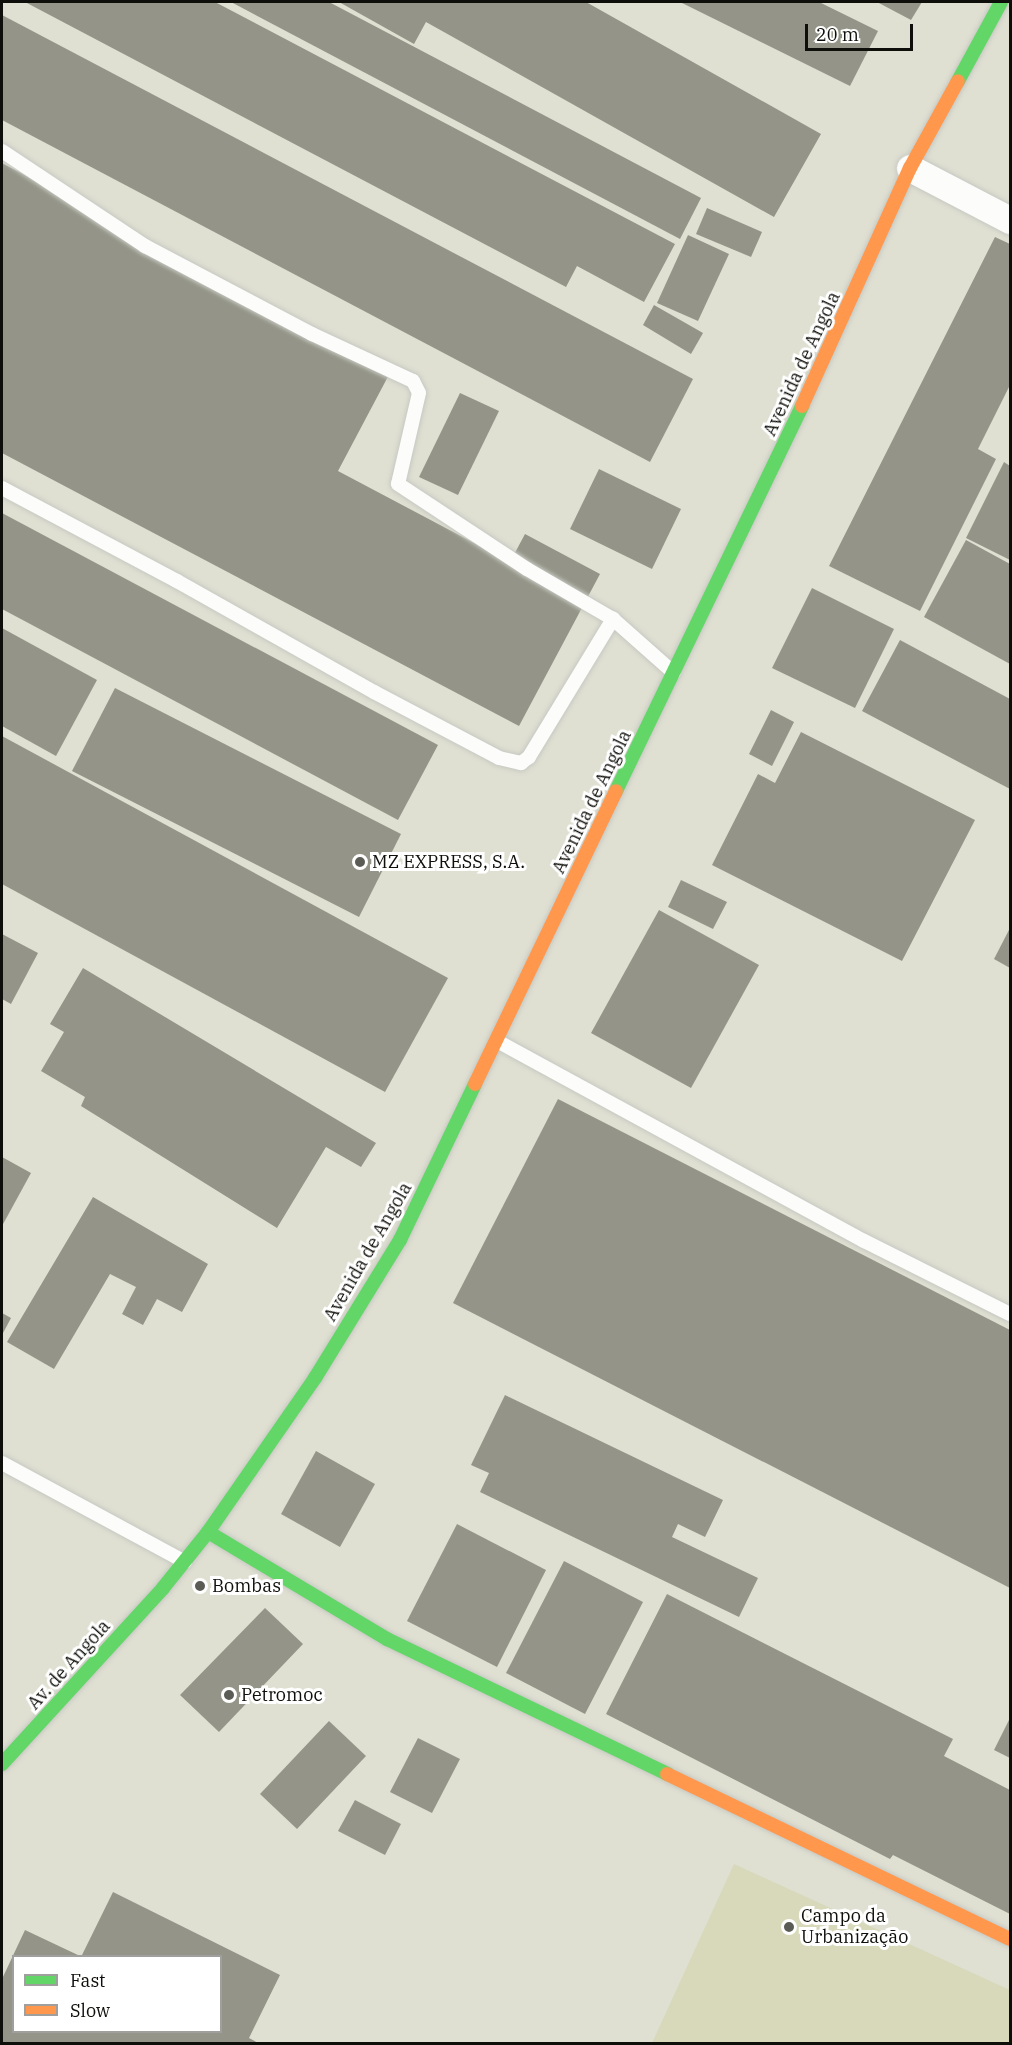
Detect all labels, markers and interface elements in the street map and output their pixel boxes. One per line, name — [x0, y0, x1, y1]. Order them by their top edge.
scale bar — [808, 12, 916, 50]
text: 20 m — [816, 23, 859, 46]
street label: Avenida de Angola — [759, 288, 845, 440]
street label: Avenida de Angola — [548, 727, 636, 877]
place label: MZ EXPRESS, S.A. — [372, 851, 525, 873]
marker: MZ EXPRESS, S.A. — [353, 855, 367, 869]
street label: Avenida de Angola — [319, 1179, 417, 1325]
place label: Bombas — [212, 1575, 281, 1597]
marker: Bombas — [193, 1579, 207, 1593]
street label: Av. de Angola — [23, 1616, 115, 1714]
place label: Petromoc — [241, 1684, 323, 1706]
marker: Petromoc — [222, 1688, 236, 1702]
place label: Campo da Urbanização — [801, 1906, 908, 1948]
marker: Campo da Urbanização — [782, 1920, 796, 1934]
legend — [12, 1955, 222, 2033]
text: Fast — [70, 1969, 105, 1992]
text: Slow — [70, 1999, 110, 2022]

